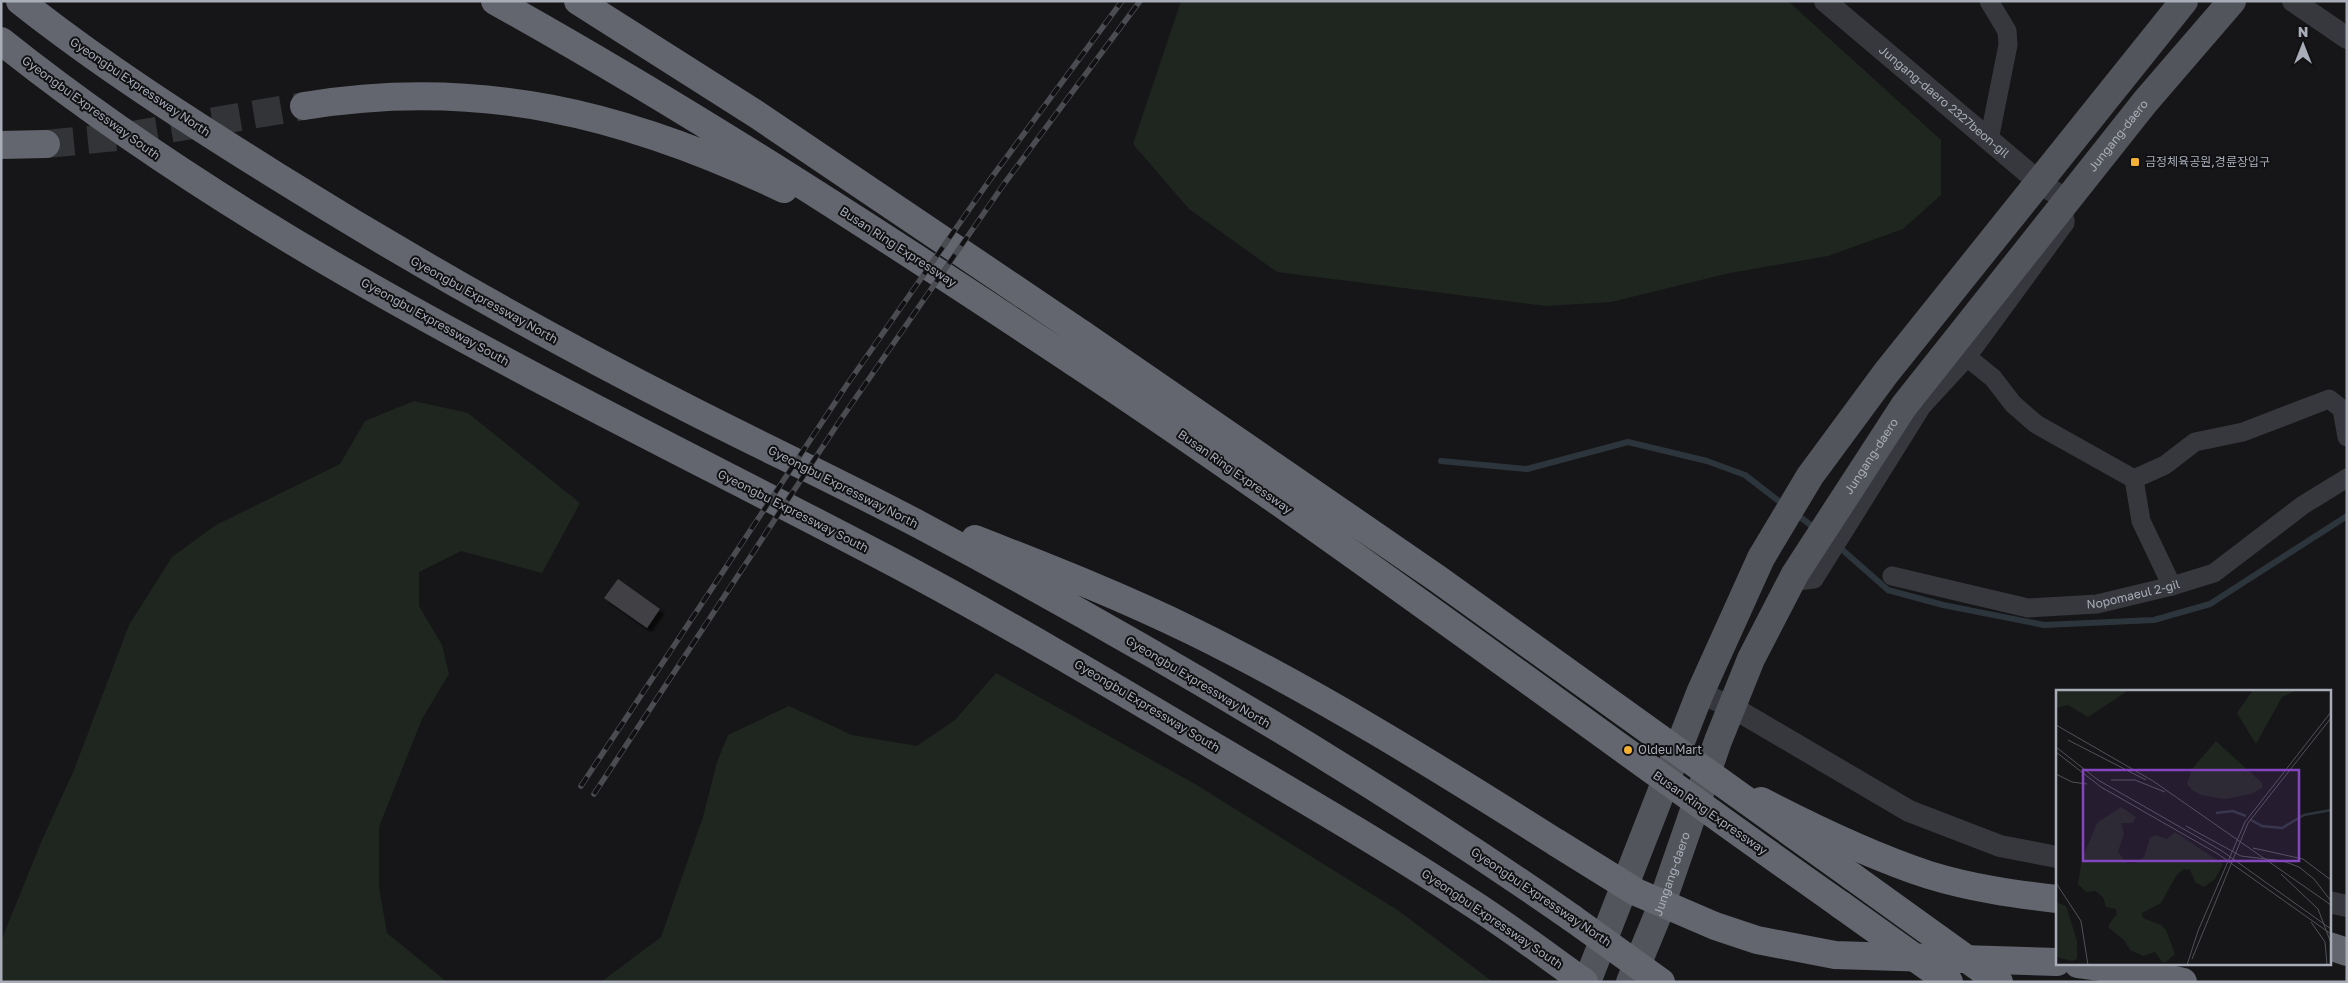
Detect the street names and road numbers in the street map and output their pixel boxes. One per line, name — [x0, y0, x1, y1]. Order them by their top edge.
street label: Gyeongbu Expressway North — [67, 34, 213, 139]
street label: Jungang-daero 2327beon-gil — [1876, 42, 2013, 161]
street label: Gyeongbu Expressway South — [19, 52, 163, 163]
street label: Jungang-daero — [2085, 96, 2151, 174]
street label: Busan Ring Expressway — [837, 203, 960, 290]
street label: Gyeongbu Expressway North — [408, 253, 561, 346]
street label: Gyeongbu Expressway South — [359, 274, 512, 369]
street label: Jungang-daero — [1841, 415, 1901, 497]
street label: Busan Ring Expressway — [1175, 426, 1296, 517]
street label: Gyeongbu Expressway North — [766, 442, 921, 531]
street label: Gyeongbu Expressway South — [715, 466, 871, 555]
street label: Nopomaeul 2-gil — [2086, 576, 2182, 612]
street label: Gyeongbu Expressway North — [1123, 632, 1273, 731]
street label: Gyeongbu Expressway South — [1072, 656, 1223, 755]
street label: Busan Ring Expressway — [1650, 767, 1771, 858]
street label: Jungang-daero — [1650, 830, 1693, 918]
street label: Gyeongbu Expressway North — [1468, 844, 1614, 949]
street label: Gyeongbu Expressway South — [1419, 866, 1566, 972]

